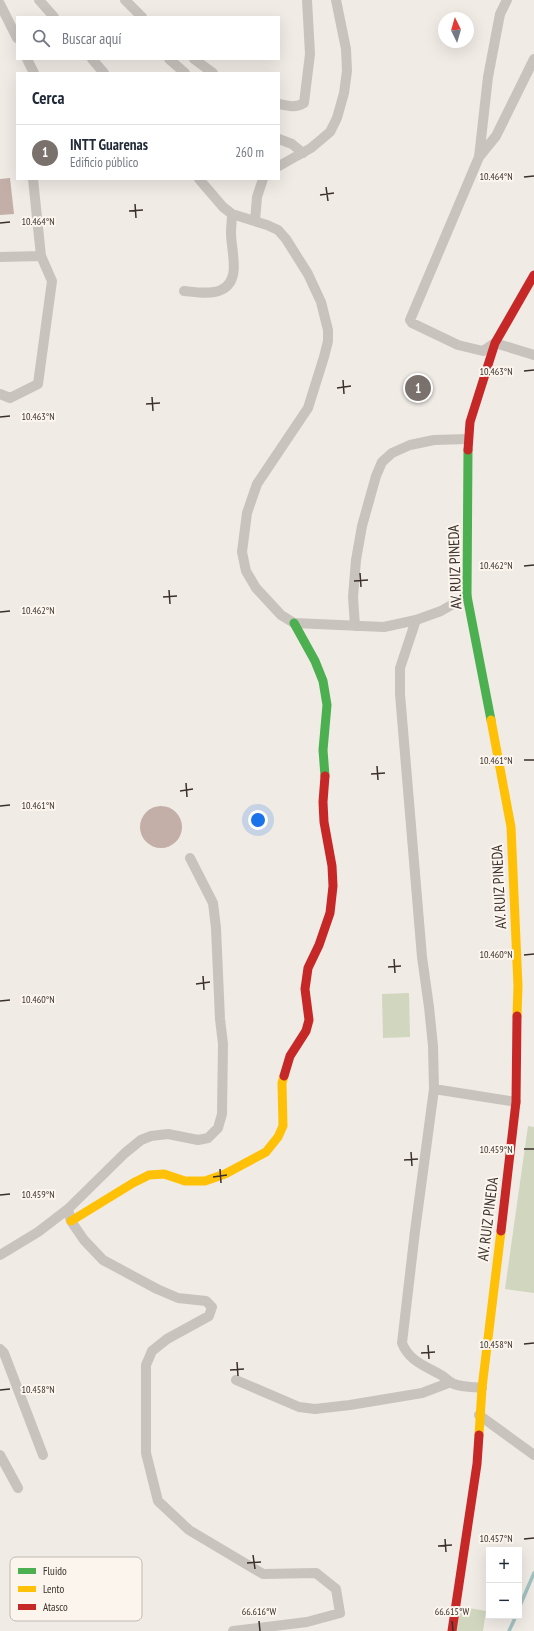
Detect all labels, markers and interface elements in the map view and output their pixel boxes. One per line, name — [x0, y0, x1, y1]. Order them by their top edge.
north arrow — [438, 12, 474, 48]
search box — [16, 16, 280, 60]
icon: search — [30, 27, 52, 49]
text: Buscar aquí — [62, 29, 122, 48]
text: Cerca — [32, 87, 65, 109]
text: INTT Guarenas — [70, 135, 148, 154]
text: 1 — [42, 144, 48, 161]
text: 260 m — [235, 144, 264, 161]
text: Edificio público — [70, 154, 138, 171]
text: 10.464°N — [479, 170, 513, 183]
text: 10.464°N — [21, 215, 55, 228]
text: 10.463°N — [479, 365, 513, 378]
pin: 1 — [405, 373, 431, 403]
text: 10.463°N — [21, 410, 55, 423]
street label: AV. RUIZ PINEDA — [444, 524, 465, 610]
text: 10.462°N — [479, 559, 513, 572]
text: 10.462°N — [21, 604, 55, 617]
text: 10.461°N — [479, 754, 513, 767]
text: 10.461°N — [21, 799, 55, 812]
your location — [248, 810, 268, 830]
street label: AV. RUIZ PINEDA — [487, 844, 510, 930]
text: 10.460°N — [479, 948, 513, 961]
text: 10.460°N — [21, 993, 55, 1006]
text: 10.459°N — [479, 1143, 513, 1156]
street label: AV. RUIZ PINEDA — [473, 1175, 502, 1262]
text: 10.459°N — [21, 1188, 55, 1201]
text: 10.458°N — [479, 1338, 513, 1351]
text: 10.458°N — [21, 1383, 55, 1396]
text: 10.457°N — [479, 1532, 513, 1545]
map controls — [486, 1547, 522, 1619]
button: + — [486, 1547, 522, 1583]
legend — [10, 1557, 142, 1621]
text: Fluido — [43, 1564, 67, 1578]
text: Lento — [43, 1582, 64, 1596]
button: − — [486, 1583, 522, 1619]
text: Atasco — [43, 1600, 68, 1614]
text: 66.616°W — [242, 1605, 276, 1618]
text: 66.615°W — [435, 1605, 469, 1618]

